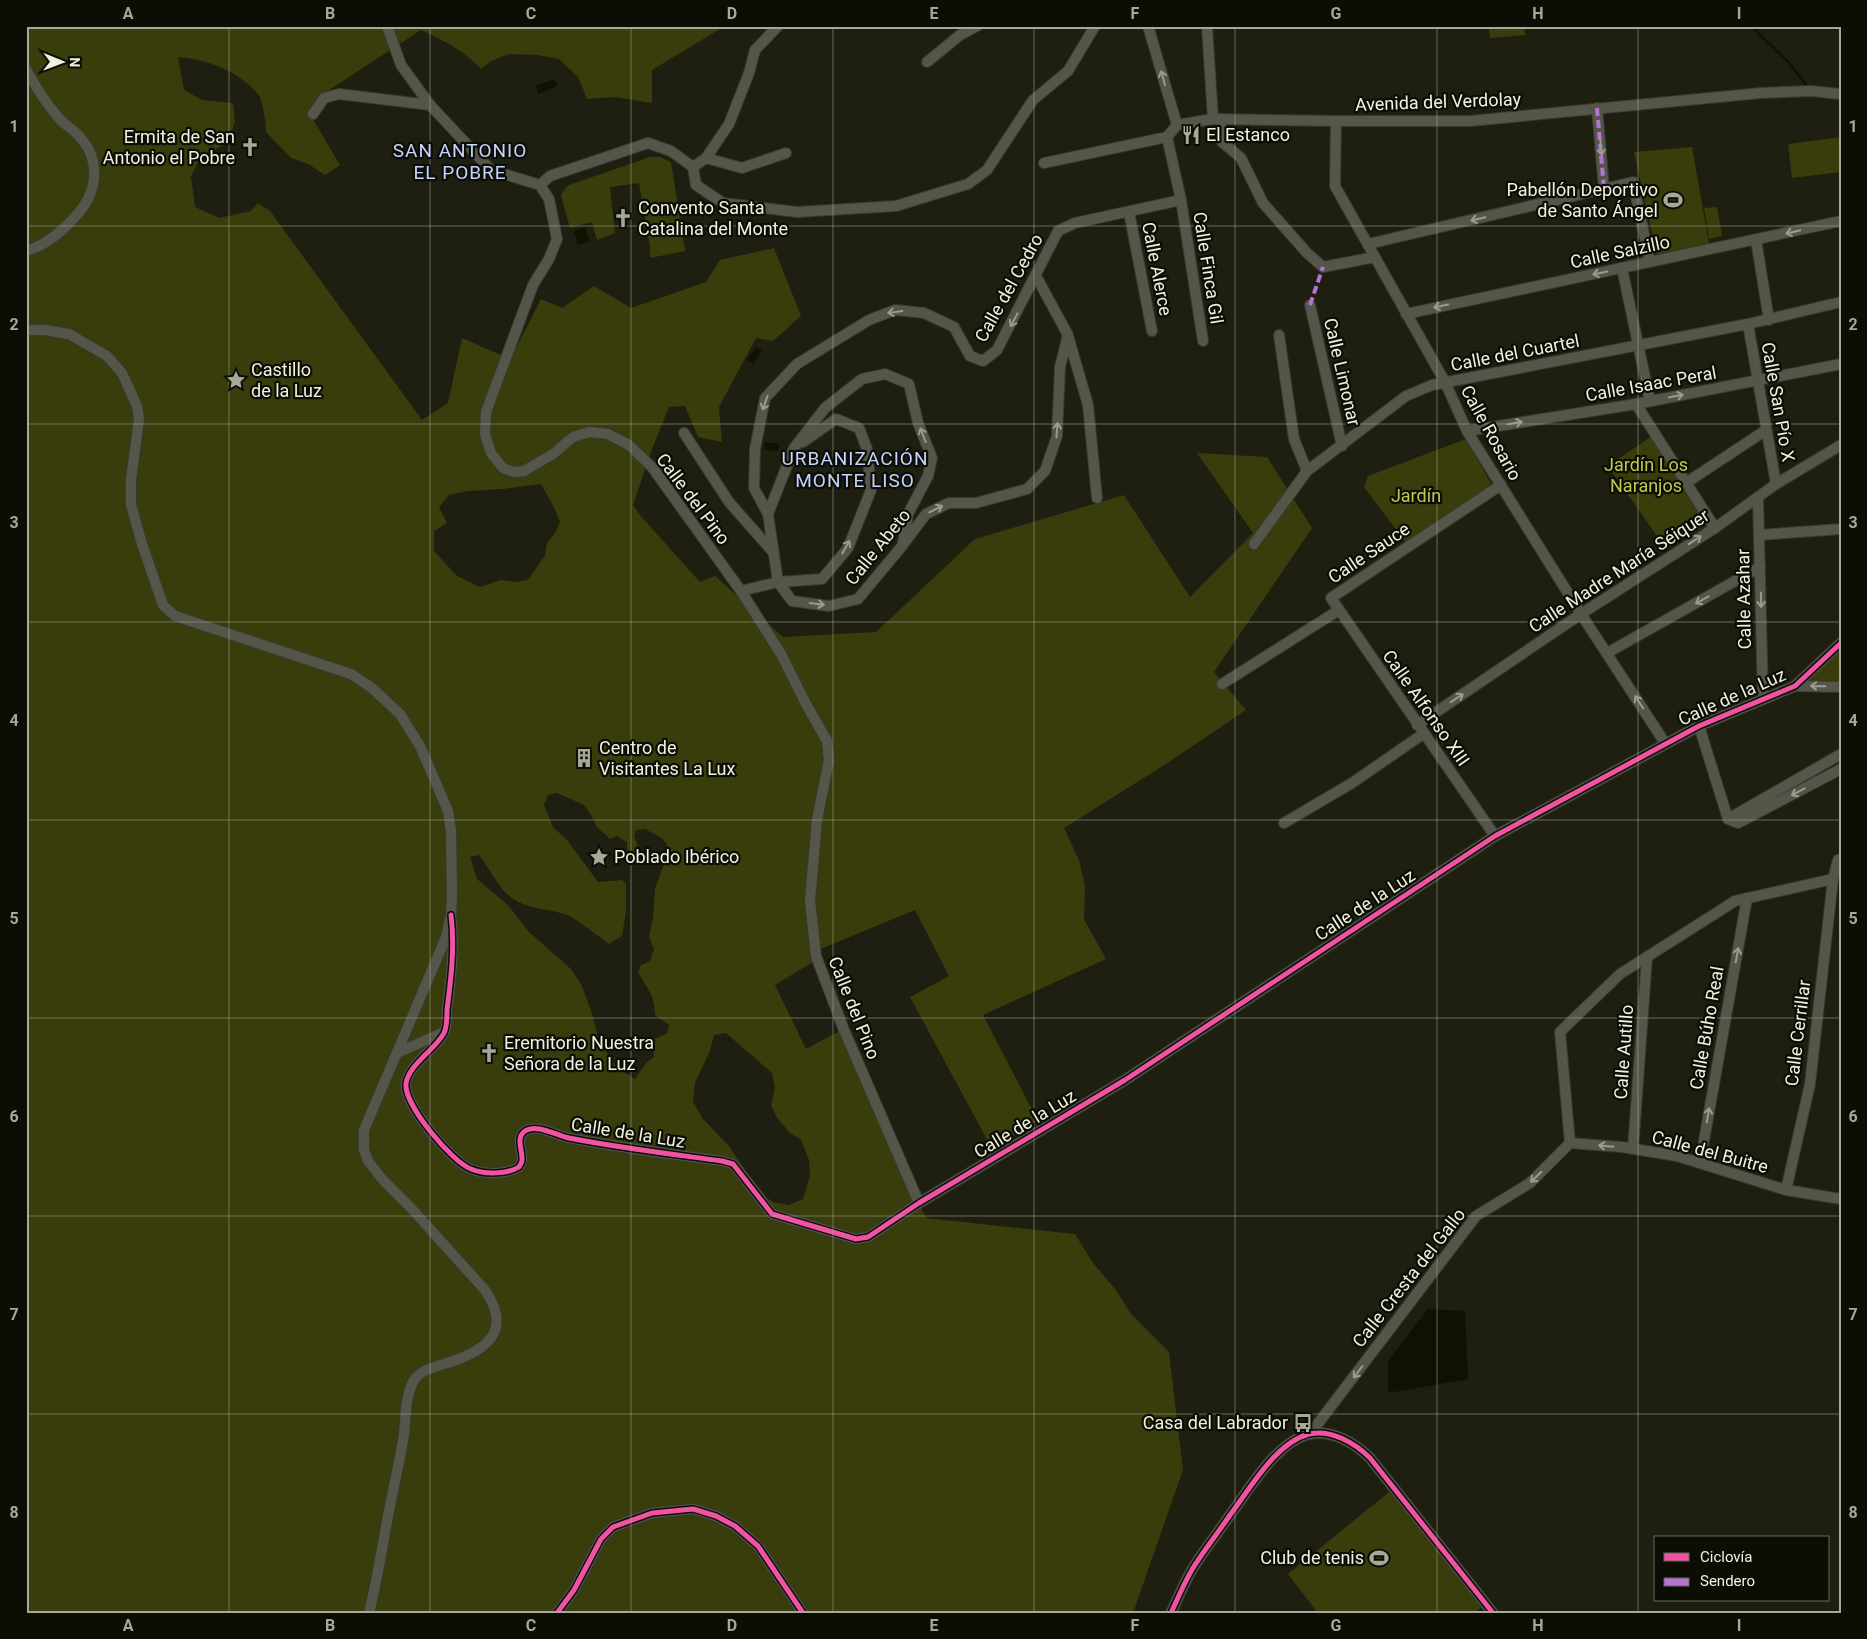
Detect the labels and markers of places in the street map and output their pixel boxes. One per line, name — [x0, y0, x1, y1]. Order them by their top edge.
restaurant icon: El Estanco — [1180, 124, 1202, 146]
place label: El Estanco — [1206, 124, 1290, 145]
place label: Ermita de San Antonio el Pobre — [103, 126, 235, 168]
church icon: Ermita de San Antonio el Pobre — [239, 136, 261, 158]
place label: Pabellón Deportivo de Santo Ángel — [1506, 179, 1658, 221]
sports icon: Pabellón Deportivo de Santo Ángel — [1662, 189, 1684, 211]
place label: Convento Santa Catalina del Monte — [638, 197, 788, 239]
church icon: Convento Santa Catalina del Monte — [612, 207, 634, 229]
place label: Castillo de la Luz — [251, 359, 322, 401]
place icon: Castillo de la Luz — [225, 369, 247, 391]
place label: Centro de Visitantes La Lux — [599, 737, 735, 779]
building icon: Centro de Visitantes La Lux — [573, 747, 595, 769]
place icon: Poblado Ibérico — [588, 846, 610, 868]
place label: Poblado Ibérico — [614, 846, 739, 867]
place label: Eremitorio Nuestra Señora de la Luz — [504, 1032, 654, 1074]
church icon: Eremitorio Nuestra Señora de la Luz — [478, 1042, 500, 1064]
place label: Casa del Labrador — [1143, 1412, 1288, 1433]
bus stop icon: Casa del Labrador — [1292, 1412, 1314, 1434]
place label: Club de tenis — [1260, 1547, 1364, 1568]
sports icon: Club de tenis — [1368, 1547, 1390, 1569]

